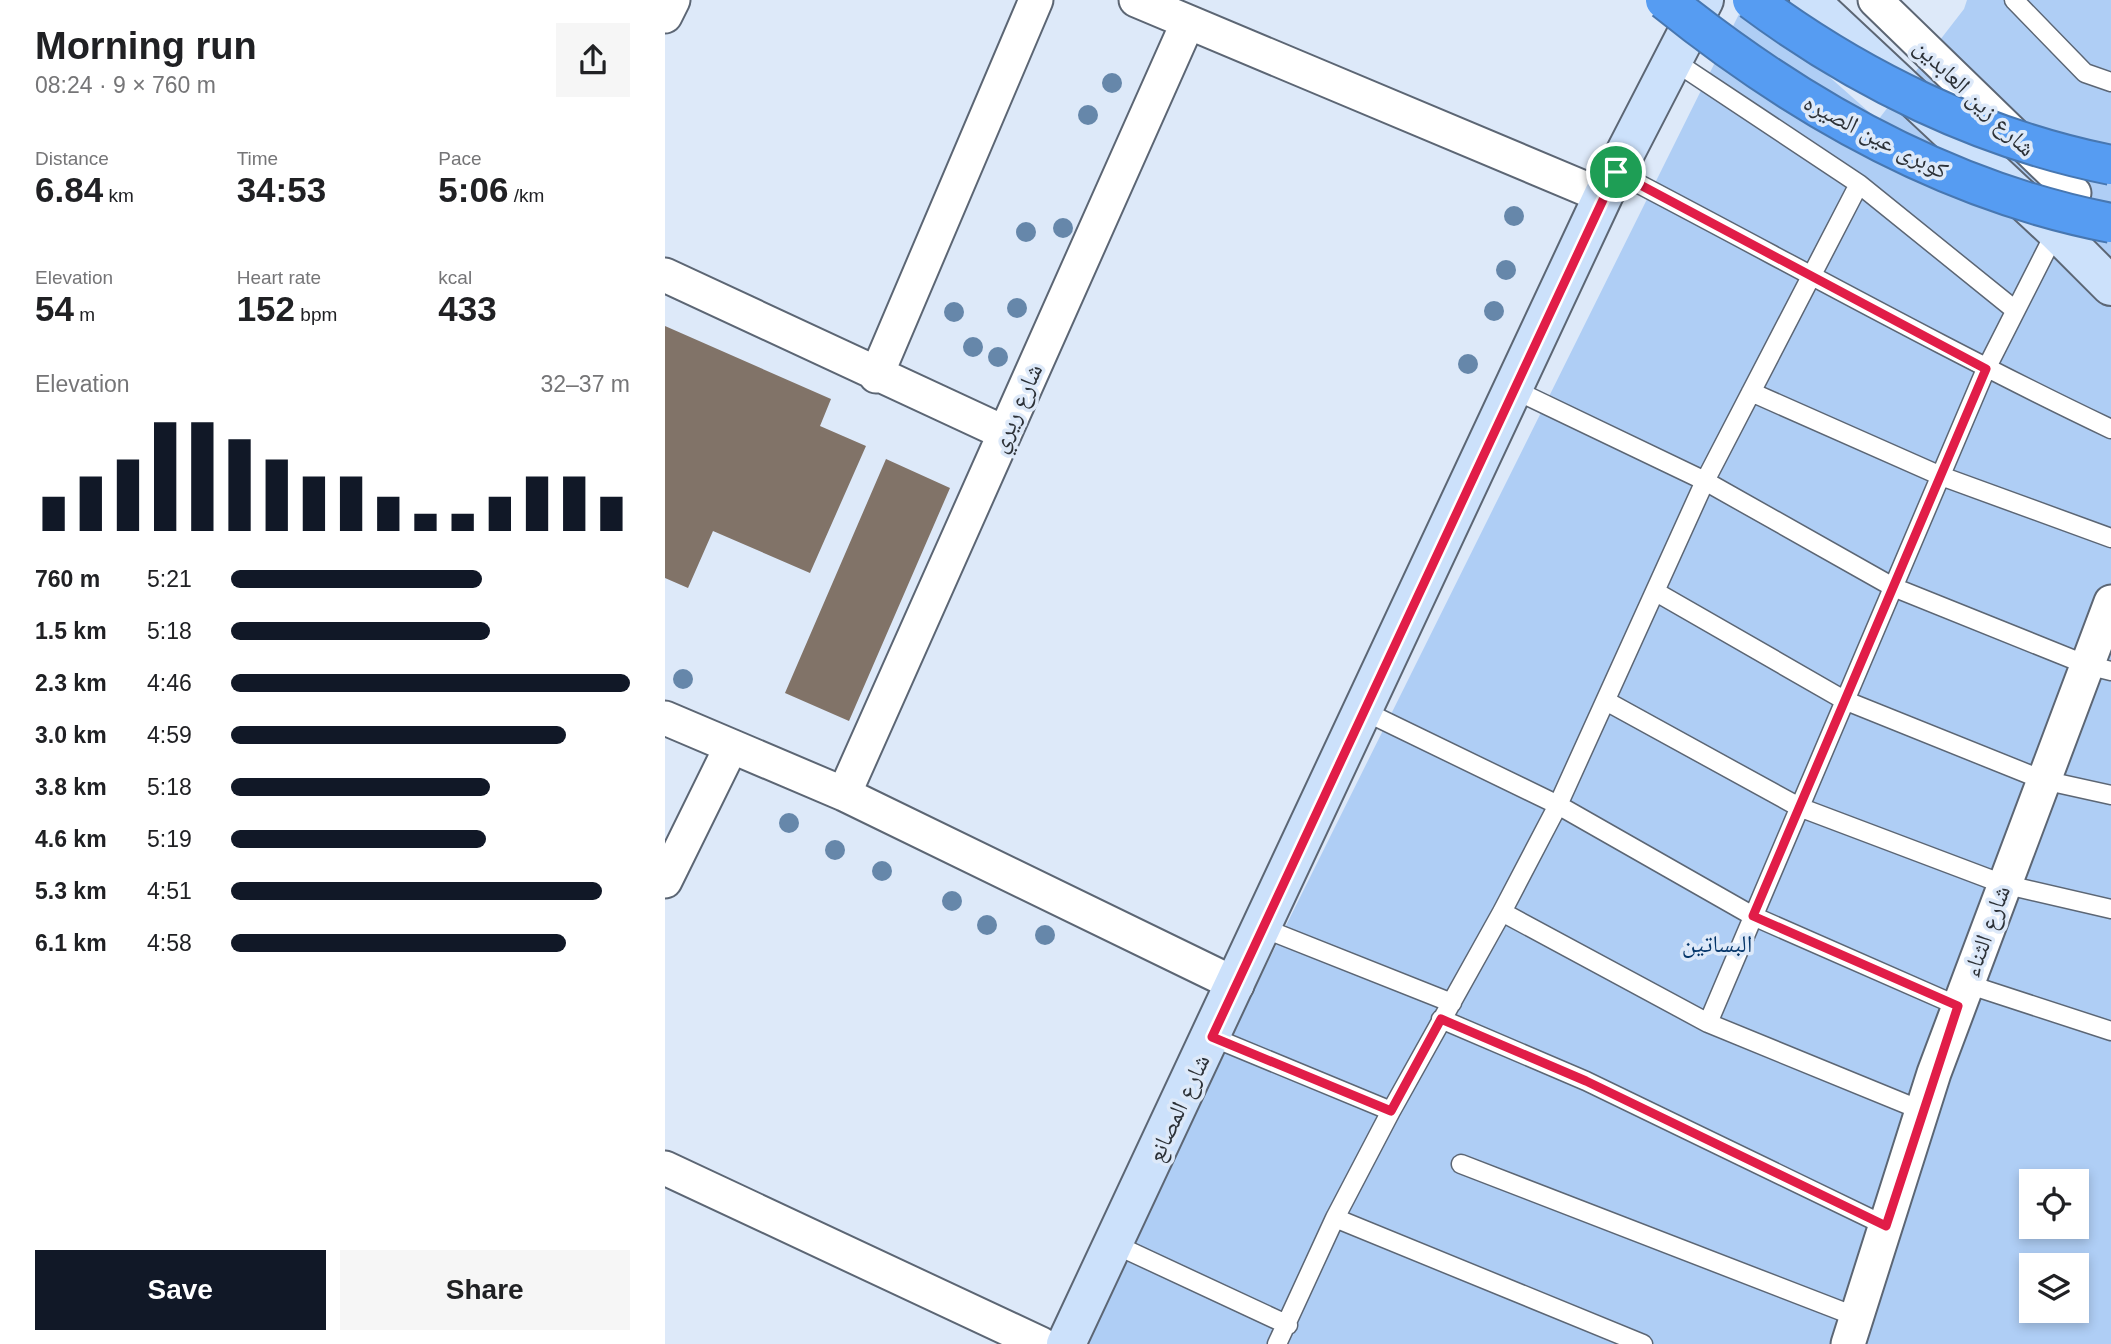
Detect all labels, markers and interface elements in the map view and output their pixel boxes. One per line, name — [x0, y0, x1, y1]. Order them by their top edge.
button: share — [556, 23, 630, 97]
text: Morning run — [35, 25, 257, 67]
street label: شارع زين العابدين — [1908, 33, 2041, 163]
text: 08:24 · 9 × 760 m — [35, 72, 216, 98]
street label: كوبرى عين الصيره — [1799, 88, 1953, 185]
pin — [1586, 142, 1646, 202]
text: Distance — [35, 148, 109, 169]
text: Time — [237, 148, 278, 169]
text: Pace — [438, 148, 482, 169]
icon: arrive — [1597, 153, 1635, 191]
text: 6.84 — [35, 170, 103, 209]
text: 34:53 — [237, 170, 326, 209]
text: 5:06 — [438, 170, 508, 209]
text: km — [103, 185, 134, 206]
text: /km — [508, 185, 544, 206]
text: Elevation — [35, 267, 113, 288]
text: Heart rate — [237, 267, 321, 288]
text: kcal — [438, 267, 472, 288]
text: 54 — [35, 289, 74, 328]
text: 152 — [237, 289, 295, 328]
text: 433 — [438, 289, 497, 328]
text: m — [74, 304, 95, 325]
text: bpm — [295, 304, 337, 325]
street label: شارع ريري — [984, 359, 1053, 459]
text: Elevation — [35, 371, 130, 397]
text: 32–37 m — [540, 371, 630, 397]
text: 760 m — [35, 566, 100, 592]
text: 5:21 — [147, 566, 192, 592]
text: 1.5 km — [35, 618, 107, 644]
text: 5:18 — [147, 618, 192, 644]
text: 2.3 km — [35, 670, 107, 696]
text: 4:46 — [147, 670, 192, 696]
text: 3.0 km — [35, 722, 107, 748]
text: 4:59 — [147, 722, 192, 748]
text: 3.8 km — [35, 774, 107, 800]
text: 5:18 — [147, 774, 192, 800]
text: 4.6 km — [35, 826, 107, 852]
text: 5:19 — [147, 826, 192, 852]
text: 5.3 km — [35, 878, 107, 904]
text: 4:51 — [147, 878, 192, 904]
street label: شارع الثناء — [1957, 882, 2017, 981]
text: 6.1 km — [35, 930, 107, 956]
text: 4:58 — [147, 930, 192, 956]
park label: البساتين — [1682, 930, 1752, 958]
street label: شارع المصانع — [1141, 1050, 1217, 1167]
map controls — [2019, 1169, 2089, 1323]
button: locate — [2019, 1169, 2089, 1239]
button: Save — [35, 1250, 326, 1330]
button: Share — [340, 1250, 630, 1330]
button: layers — [2019, 1253, 2089, 1323]

